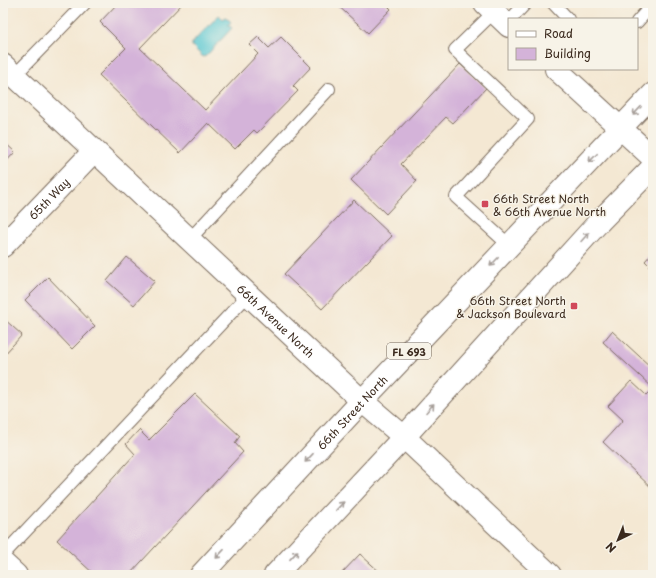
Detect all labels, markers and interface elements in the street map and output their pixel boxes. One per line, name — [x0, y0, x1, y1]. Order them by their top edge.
legend — [508, 18, 638, 70]
text: Road — [544, 24, 573, 42]
text: Building — [544, 44, 591, 62]
one-way arrow — [632, 106, 641, 117]
one-way arrow — [589, 152, 598, 162]
street label: 65th Way — [24, 173, 73, 223]
place label: 66th Street North & 66th Avenue North — [493, 190, 606, 220]
marker: 66th Street North & 66th Avenue North — [480, 199, 490, 209]
one-way arrow — [580, 232, 590, 242]
one-way arrow — [489, 257, 499, 267]
street label: 66th Avenue North — [233, 280, 319, 361]
place label: 66th Street North & Jackson Boulevard — [456, 292, 566, 322]
marker: 66th Street North & Jackson Boulevard — [569, 301, 579, 311]
road number: FL 693 — [387, 343, 431, 359]
street label: 66th Street North — [313, 371, 391, 453]
one-way arrow — [425, 403, 434, 414]
one-way arrow — [304, 453, 314, 463]
one-way arrow — [335, 501, 345, 511]
north arrow — [598, 520, 638, 560]
text: N — [602, 538, 620, 557]
one-way arrow — [216, 548, 225, 559]
one-way arrow — [289, 550, 298, 560]

